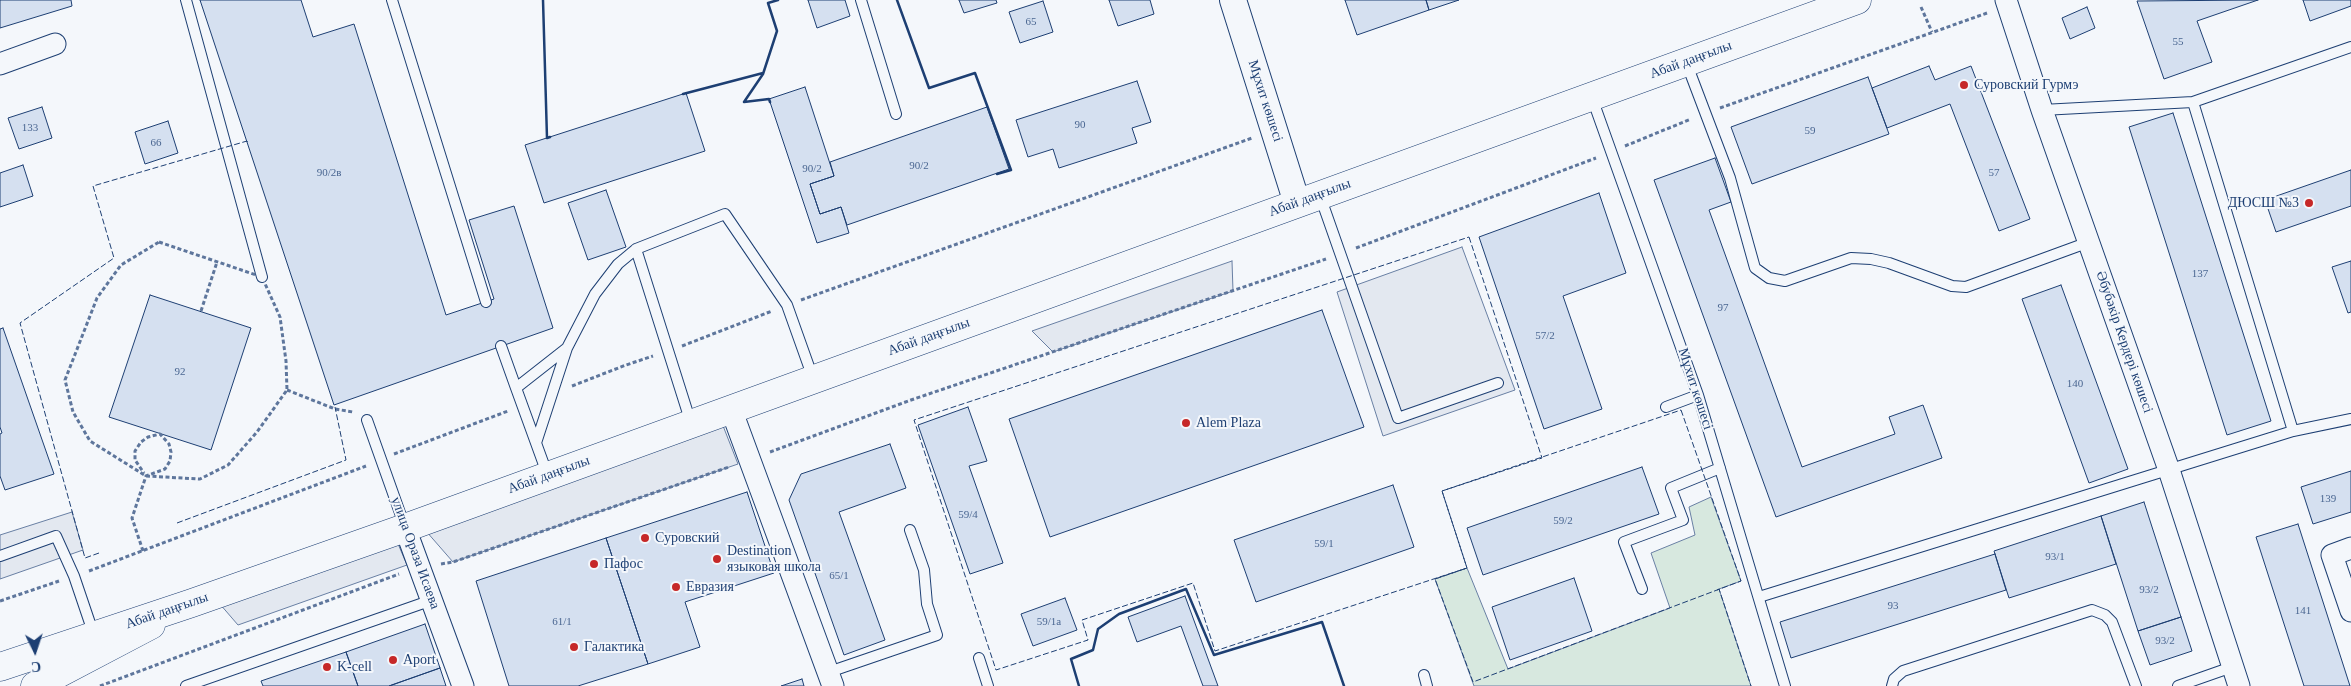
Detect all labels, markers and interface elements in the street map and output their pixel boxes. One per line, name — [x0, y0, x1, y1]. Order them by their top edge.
house number: 65 — [1026, 15, 1036, 29]
house number: 55 — [2172, 35, 2184, 49]
street label: Абай даңғылы — [1648, 37, 1734, 83]
street label: Мұхит көшесі — [1244, 58, 1286, 144]
place label: Суровский Гурмэ — [1974, 77, 2078, 93]
marker: Суровский Гурмэ — [1958, 79, 1970, 91]
house number: 90 — [1074, 118, 1086, 132]
house number: 133 — [22, 121, 38, 135]
house number: 59 — [1804, 124, 1816, 138]
house number: 66 — [150, 136, 162, 150]
house number: 90/2 — [909, 159, 929, 173]
house number: 90/2 — [802, 162, 822, 176]
house number: 90/2в — [317, 166, 341, 180]
house number: 57 — [1988, 166, 2000, 180]
street label: Абай даңғылы — [1267, 175, 1353, 221]
place label: ДЮСШ №3 — [2228, 195, 2299, 211]
marker: ДЮСШ №3 — [2303, 197, 2315, 209]
house number: 137 — [2192, 267, 2208, 281]
street label: Әбубәкір Кердері көшесі — [2092, 269, 2156, 415]
house number: 97 — [1718, 301, 1729, 315]
street label: Абай даңғылы — [886, 314, 972, 360]
house number: 57/2 — [1535, 329, 1555, 343]
street label: Мұхит көшесі — [1674, 346, 1716, 432]
house number: 92 — [174, 365, 186, 379]
house number: 140 — [2067, 377, 2083, 391]
place label: Alem Plaza — [1196, 415, 1261, 431]
marker: Alem Plaza — [1180, 417, 1192, 429]
street label: Абай даңғылы — [506, 452, 592, 498]
house number: 139 — [2320, 492, 2336, 506]
street label: улица Ораза Исаева — [387, 495, 443, 611]
house number: 59/4 — [958, 508, 978, 522]
house number: 59/2 — [1553, 514, 1573, 528]
place label: Суровский — [655, 530, 720, 546]
marker: Суровский — [639, 532, 651, 544]
house number: 59/1 — [1314, 537, 1334, 551]
place label: Destination языковая школа — [727, 543, 821, 576]
house number: 93/1 — [2045, 550, 2065, 564]
marker: Destination языковая школа — [711, 553, 723, 565]
place label: Пафос — [604, 556, 643, 572]
marker: Пафос — [588, 558, 600, 570]
house number: 65/1 — [829, 569, 849, 583]
place label: Евразия — [686, 579, 734, 595]
marker: Евразия — [670, 581, 682, 593]
house number: 93/2 — [2139, 583, 2159, 597]
street label: Абай даңғылы — [124, 589, 210, 633]
house number: 93 — [1888, 599, 1899, 613]
house number: 141 — [2295, 604, 2311, 618]
house number: 61/1 — [552, 615, 572, 629]
house number: 59/1а — [1037, 615, 1061, 629]
north arrow — [10, 626, 60, 676]
house number: 93/2 — [2155, 634, 2175, 648]
place label: Галактика — [584, 639, 644, 655]
marker: Галактика — [568, 641, 580, 653]
place label: Aport — [403, 652, 436, 668]
marker: Aport — [387, 654, 399, 666]
text: С — [31, 659, 42, 674]
place label: K-cell — [337, 659, 372, 675]
marker: K-cell — [321, 661, 333, 673]

